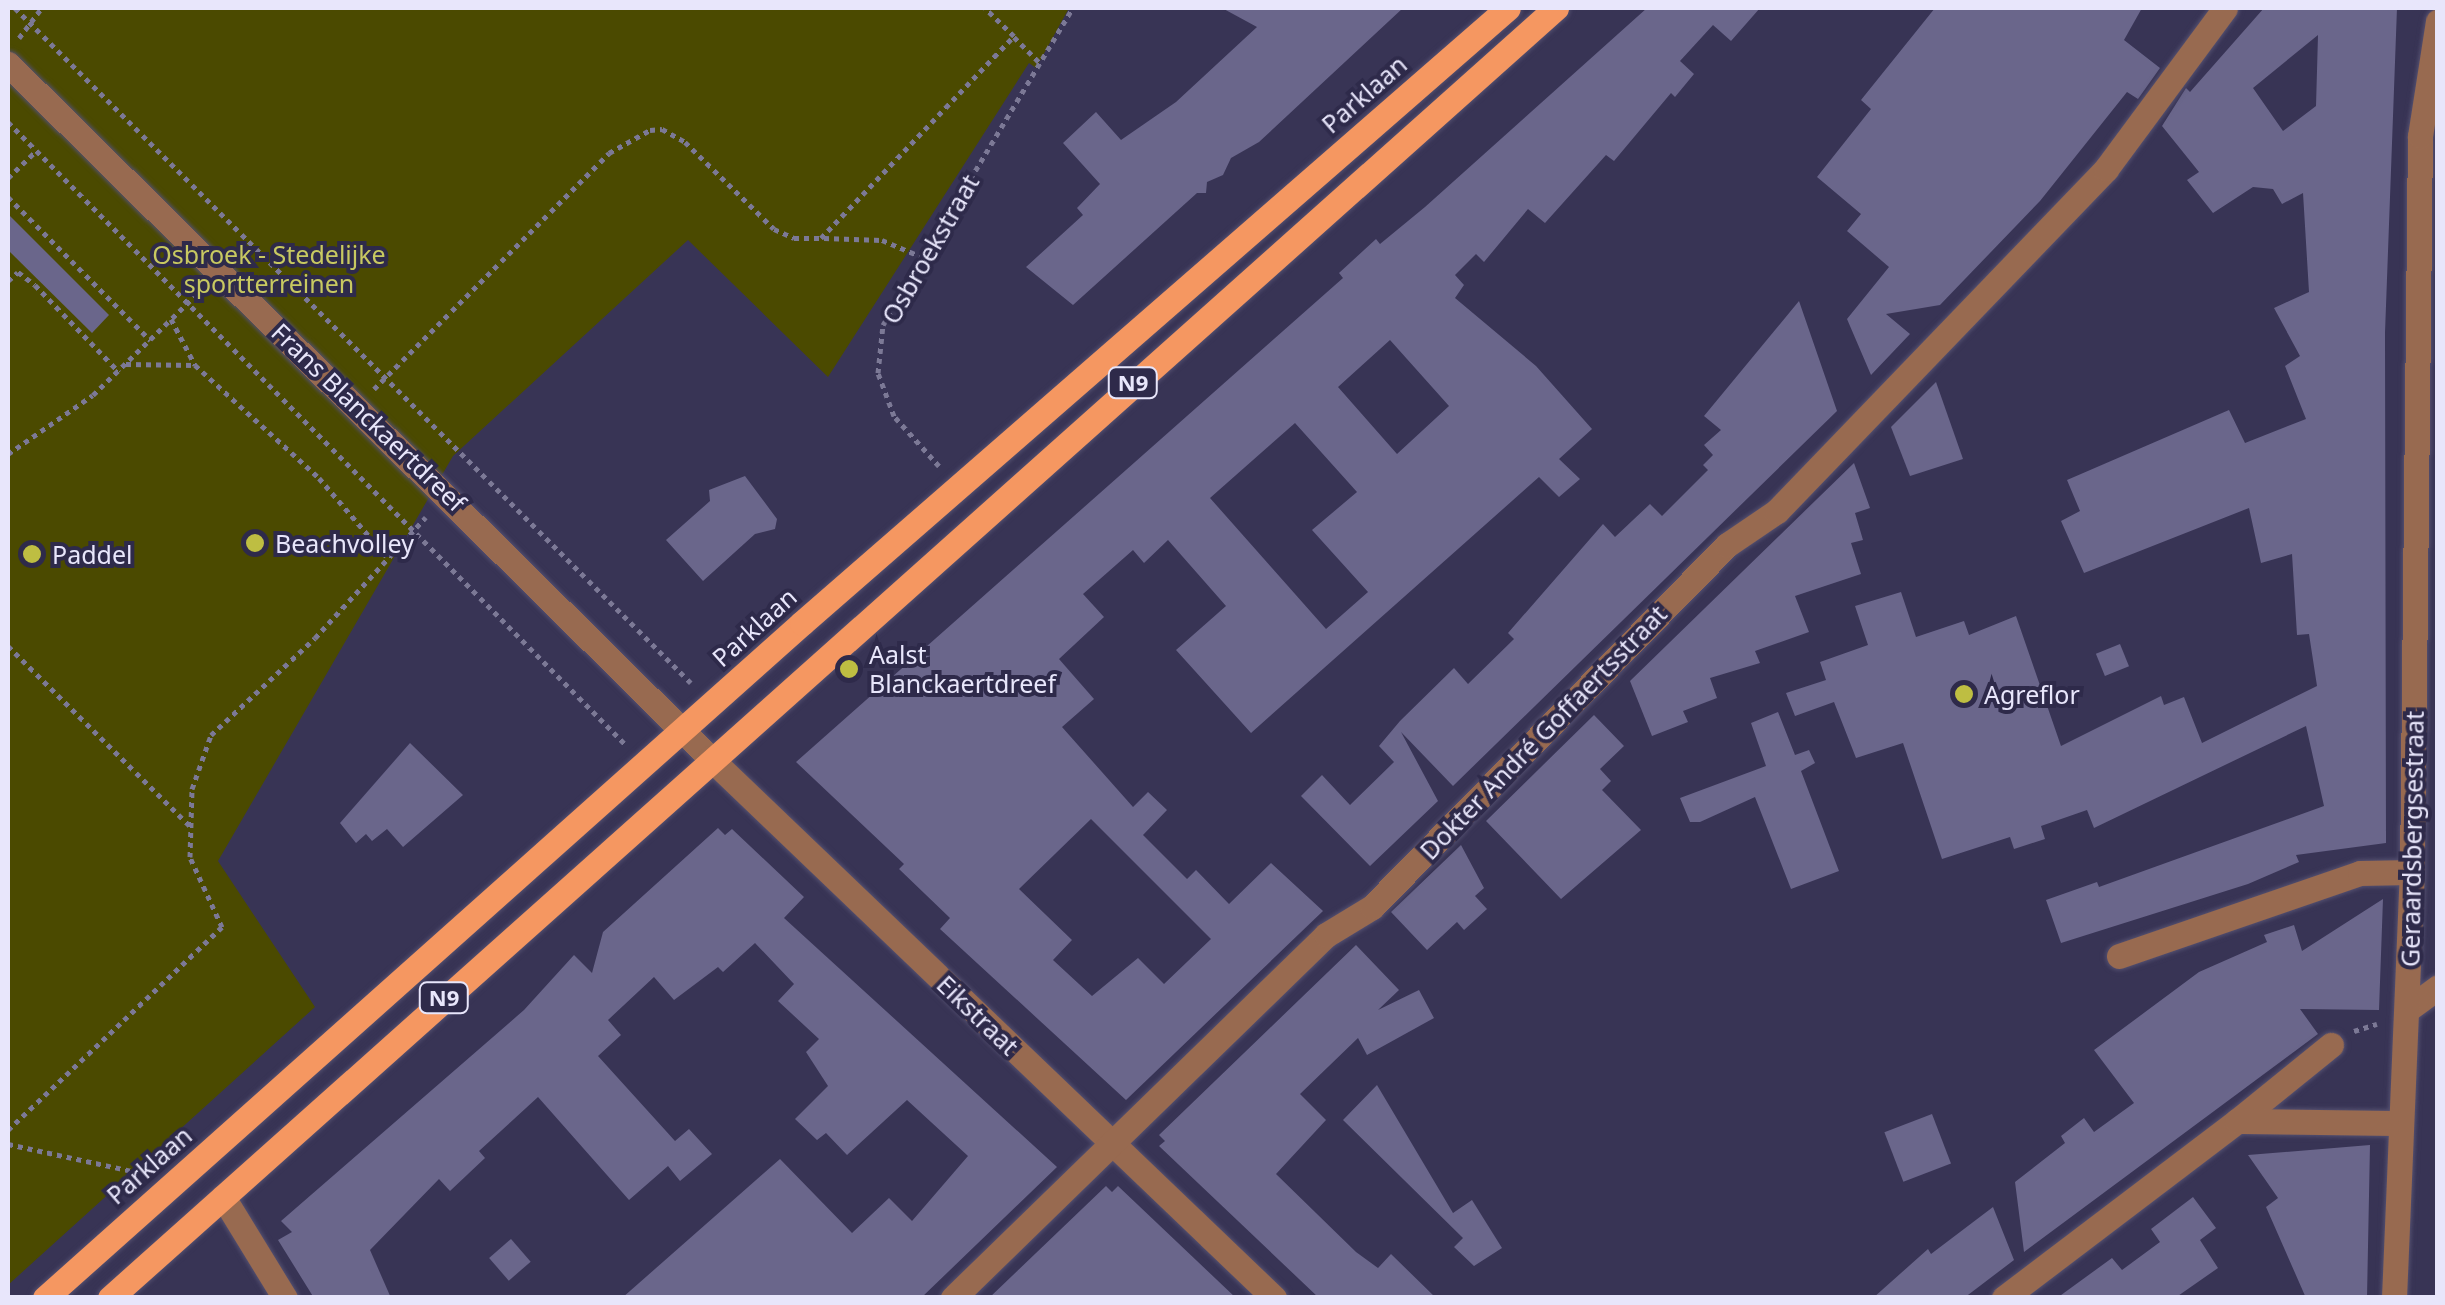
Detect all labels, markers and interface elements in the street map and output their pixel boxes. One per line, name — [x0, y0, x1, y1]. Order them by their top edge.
street label: Parklaan — [1315, 49, 1413, 139]
street label: Osbroekstraat — [875, 169, 985, 329]
park label: Osbroek - Stedelijke sportterreinen — [152, 240, 386, 299]
street label: Frans Blanckaertdreef — [266, 317, 472, 517]
road number: N9 — [1106, 366, 1160, 400]
place label: Beachvolley — [275, 528, 414, 558]
marker: Beachvolley — [244, 532, 266, 554]
place label: Paddel — [52, 539, 132, 569]
marker: Paddel — [21, 543, 43, 565]
street label: Parklaan — [706, 581, 802, 673]
street label: Dokter André Goffaertsstraat — [1414, 599, 1672, 865]
place label: Aalst Blanckaertdreef — [869, 640, 1056, 699]
marker: Aalst Blanckaertdreef — [838, 658, 860, 680]
place label: Agreflor — [1984, 679, 2080, 709]
marker: Agreflor — [1953, 683, 1975, 705]
street label: Geraardsbergsestraat — [2395, 711, 2429, 967]
street label: Eikstraat — [931, 969, 1025, 1061]
road number: N9 — [416, 981, 472, 1015]
street label: Parklaan — [100, 1120, 198, 1210]

